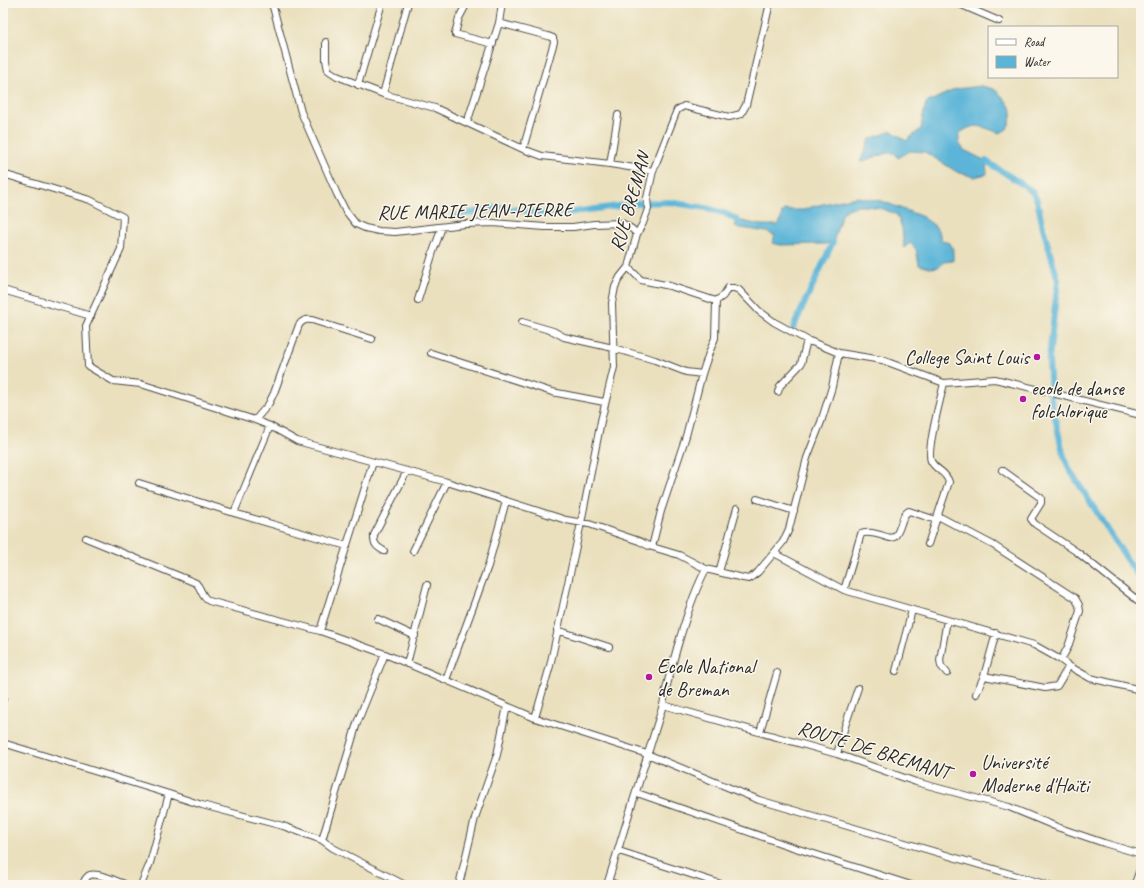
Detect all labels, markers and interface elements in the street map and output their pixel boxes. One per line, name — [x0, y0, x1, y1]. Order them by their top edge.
legend — [988, 26, 1118, 78]
text: Road — [1024, 34, 1046, 50]
text: Water — [1024, 54, 1052, 70]
street label: RUE BREMAN — [604, 147, 657, 254]
street label: RUE MARIE JEAN-PIERRE — [377, 197, 576, 225]
place label: College Saint Louis — [905, 345, 1031, 370]
marker: College Saint Louis — [1032, 352, 1042, 362]
place label: ecole de danse folchlorique — [1031, 376, 1125, 424]
marker: ecole de danse folchlorique — [1018, 394, 1028, 404]
place label: Ecole National de Breman — [657, 654, 758, 702]
marker: Ecole National de Breman — [644, 672, 654, 682]
street label: ROUTE DE BREMANT — [795, 715, 958, 786]
place label: Université Moderne d'Haïti — [981, 750, 1091, 798]
marker: Université Moderne d'Haïti — [968, 769, 978, 779]

